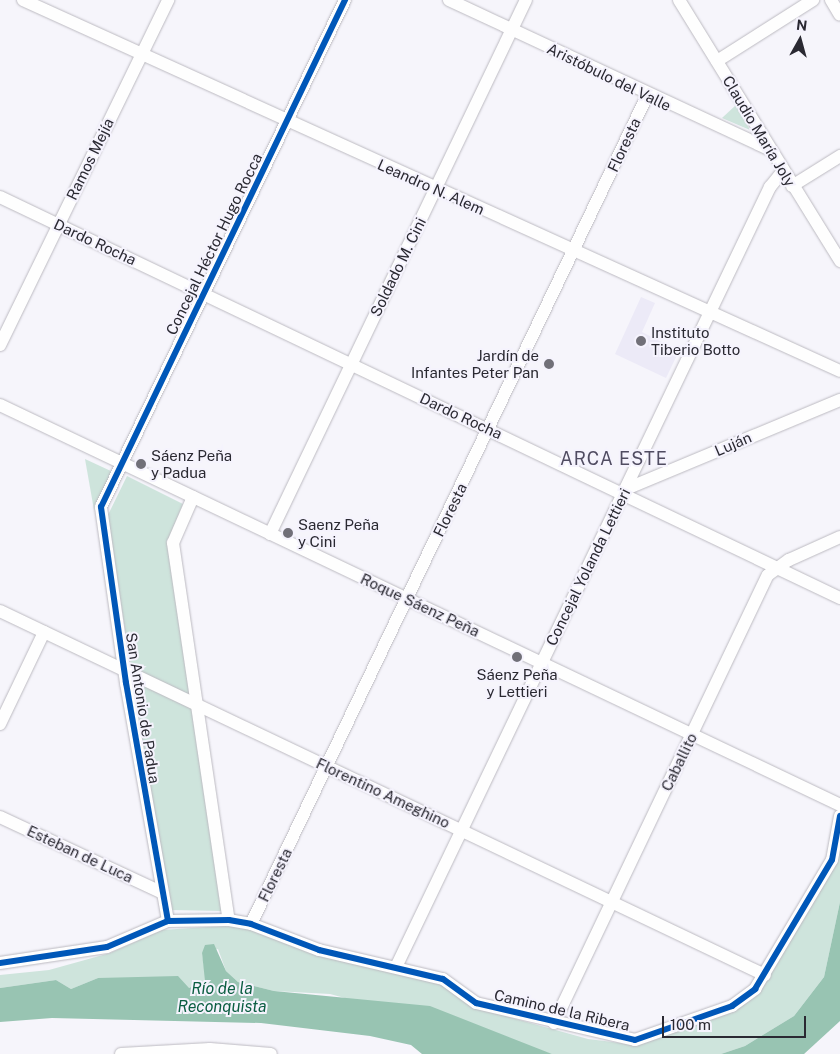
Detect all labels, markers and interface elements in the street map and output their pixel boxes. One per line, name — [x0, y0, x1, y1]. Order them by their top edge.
north arrow — [775, 15, 825, 65]
text: N — [795, 17, 808, 34]
street label: Aristóbulo del Valle — [544, 39, 674, 115]
street label: Claudio María Joly — [719, 72, 799, 190]
street label: Ramos Mejía — [62, 115, 118, 203]
street label: Floresta — [604, 115, 644, 175]
street label: Concejal Héctor Hugo Rocca — [162, 150, 266, 338]
street label: Leandro N. Alem — [375, 155, 487, 219]
street label: Dardo Rocha — [51, 215, 139, 269]
street label: Soldado M. Cini — [366, 215, 430, 319]
place label: Instituto Tiberio Botto — [651, 323, 740, 358]
marker: Instituto Tiberio Botto — [635, 335, 647, 347]
place label: Jardín de Infantes Peter Pan — [411, 346, 539, 381]
marker: Jardín de Infantes Peter Pan — [543, 358, 555, 370]
street label: Dardo Rocha — [417, 389, 505, 443]
street label: Luján — [712, 428, 754, 460]
place label: Sáenz Peña y Padua — [151, 446, 232, 481]
district label: ARCA ESTE — [559, 448, 669, 470]
marker: Sáenz Peña y Padua — [135, 458, 147, 470]
street label: Floresta — [429, 480, 471, 540]
street label: Concejal Yolanda Lettieri — [542, 485, 634, 649]
place label: Saenz Peña y Cini — [298, 515, 379, 550]
marker: Saenz Peña y Cini — [282, 527, 294, 539]
street label: Roque Sáenz Peña — [358, 570, 482, 640]
street label: San Antonio de Padua — [122, 631, 164, 785]
marker: Sáenz Peña y Lettieri — [511, 651, 523, 663]
place label: Sáenz Peña y Lettieri — [476, 665, 558, 700]
street label: Caballito — [657, 730, 701, 794]
street label: Florentino Ameghino — [313, 754, 453, 832]
street label: Esteban de Luca — [24, 822, 136, 886]
street label: Floresta — [254, 845, 296, 905]
water label: Río de la Reconquista — [177, 979, 267, 1017]
street label: Camino de la Ribera — [492, 986, 632, 1034]
scale bar — [665, 1006, 809, 1038]
text: 100 m — [670, 1016, 711, 1033]

